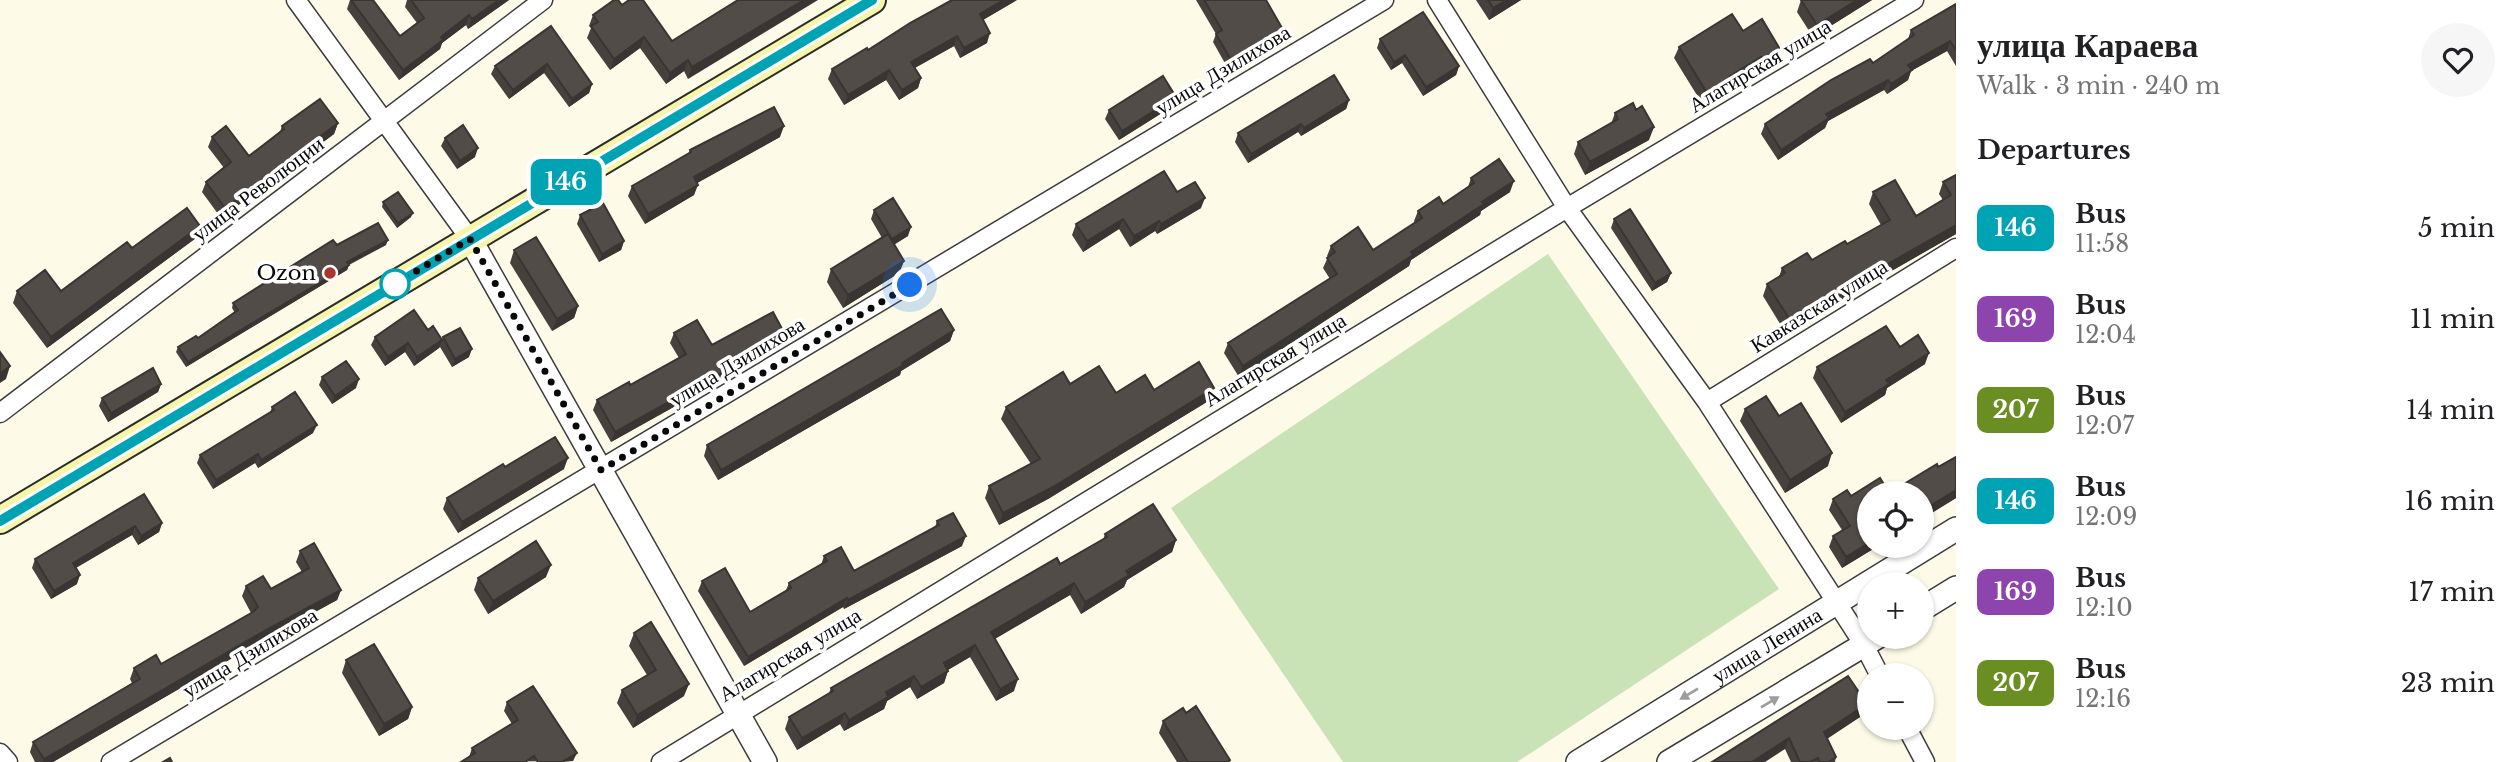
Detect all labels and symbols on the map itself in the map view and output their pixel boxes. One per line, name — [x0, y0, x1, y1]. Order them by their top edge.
street label: Алагирская улица — [1684, 13, 1836, 119]
street label: улица Дзилихова — [1151, 19, 1296, 121]
street label: улица Революции — [187, 131, 329, 247]
line badge: 146 — [526, 159, 606, 205]
street label: Кавказская улица — [1746, 253, 1893, 359]
place label: Ozon — [256, 260, 316, 286]
marker: Ozon — [322, 265, 338, 281]
your location — [892, 267, 927, 302]
unlabelled marker — [380, 269, 410, 299]
street label: Алагирская улица — [1199, 307, 1351, 413]
street label: улица Дзилихова — [665, 311, 810, 413]
street label: улица Ленина — [1707, 601, 1827, 689]
street label: улица Дзилихова — [178, 602, 323, 704]
street label: Алагирская улица — [714, 602, 866, 708]
one-way arrow — [1680, 688, 1699, 700]
one-way arrow — [1760, 695, 1779, 708]

